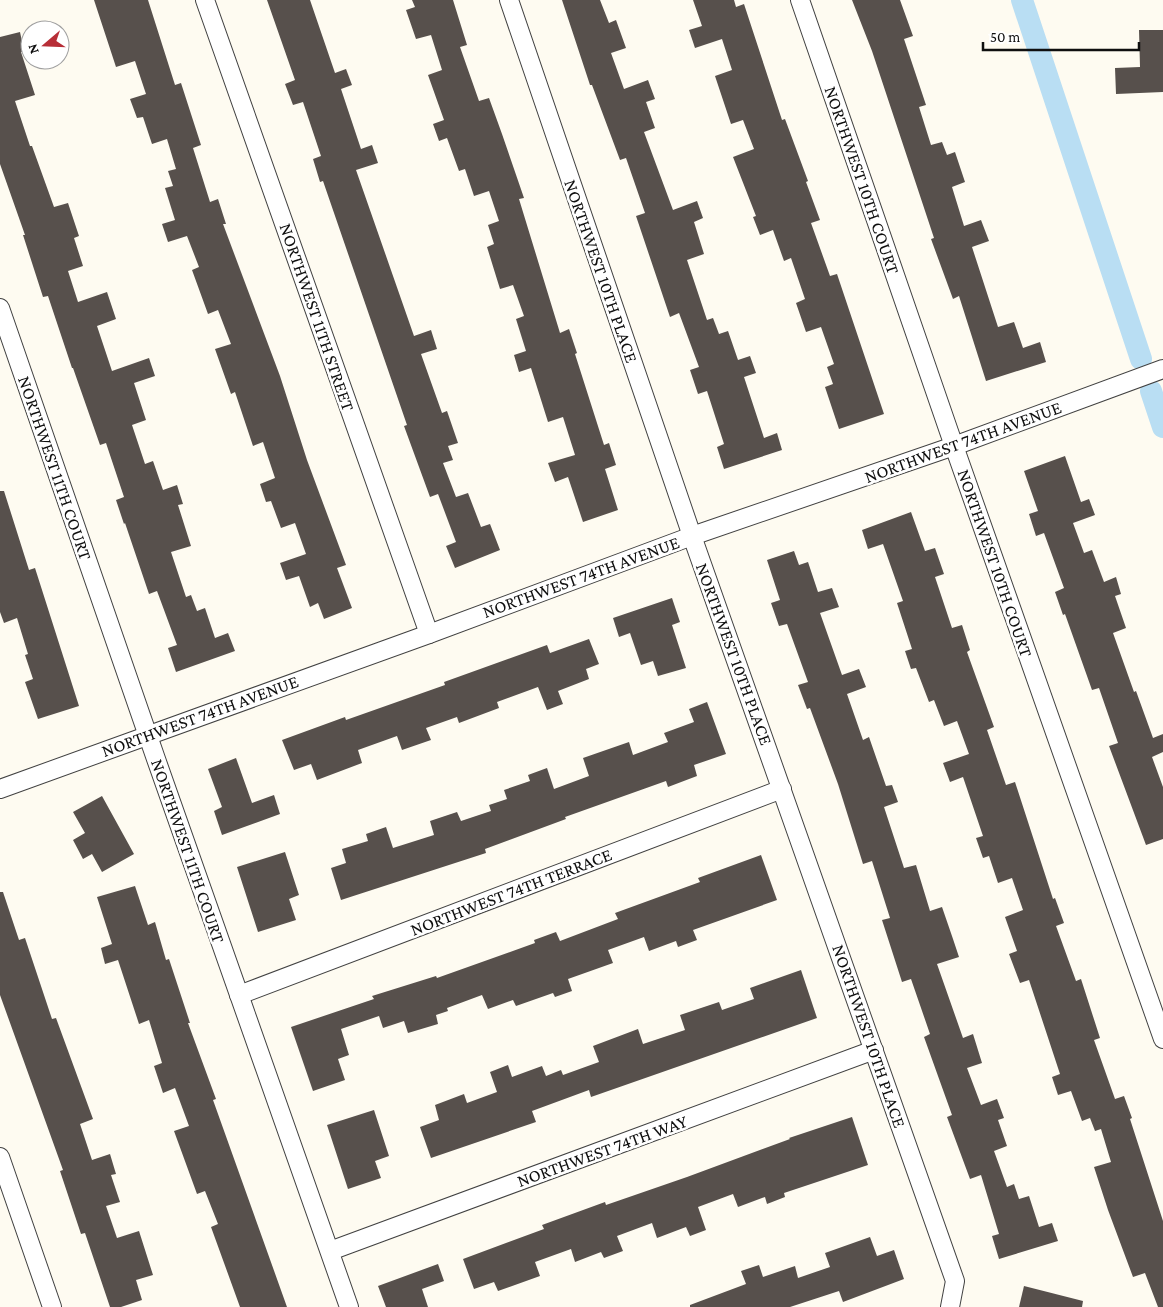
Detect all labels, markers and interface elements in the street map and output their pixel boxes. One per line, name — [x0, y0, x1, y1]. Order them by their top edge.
north arrow — [20, 20, 70, 70]
scale bar — [983, 20, 1139, 52]
text: 50 m — [990, 29, 1020, 45]
text: N — [23, 42, 42, 56]
street label: NORTHWEST 10TH COURT — [820, 83, 904, 277]
street label: NORTHWEST 10TH PLACE — [560, 177, 642, 365]
street label: NORTHWEST 11TH STREET — [275, 221, 359, 414]
street label: NORTHWEST 11TH COURT — [14, 373, 96, 563]
street label: NORTHWEST 74TH AVENUE — [862, 397, 1064, 487]
street label: NORTHWEST 10TH COURT — [953, 466, 1037, 660]
street label: NORTHWEST 74TH AVENUE — [480, 532, 682, 622]
street label: NORTHWEST 10TH PLACE — [692, 560, 776, 748]
street label: NORTHWEST 74TH AVENUE — [99, 671, 301, 761]
street label: NORTHWEST 11TH COURT — [147, 756, 229, 946]
street label: NORTHWEST 74TH TERRACE — [407, 844, 615, 940]
street label: NORTHWEST 10TH PLACE — [828, 942, 910, 1130]
street label: NORTHWEST 74TH WAY — [514, 1111, 690, 1191]

